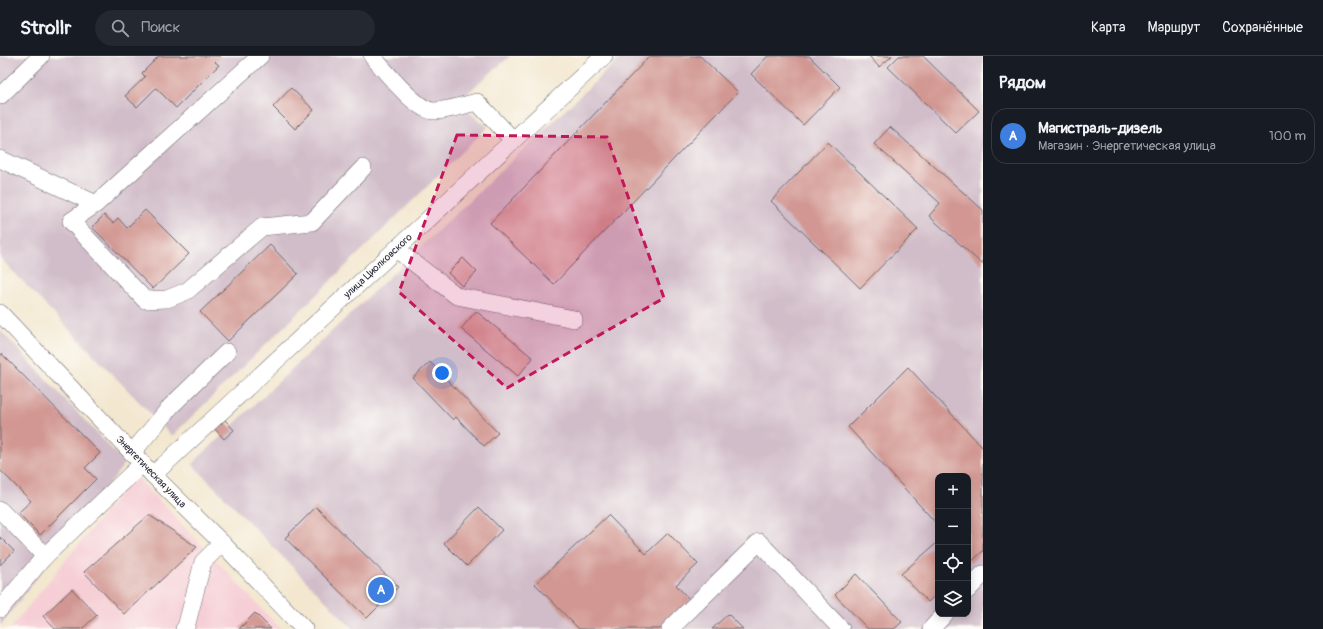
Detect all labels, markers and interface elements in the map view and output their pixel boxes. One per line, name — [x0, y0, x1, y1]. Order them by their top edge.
search box — [95, 10, 375, 46]
text: Strollr — [20, 16, 71, 40]
icon: search — [109, 17, 131, 39]
text: Поиск — [141, 18, 180, 37]
text: Карта — [1091, 19, 1126, 36]
text: Маршрут — [1148, 19, 1200, 36]
text: Сохранённые — [1222, 19, 1303, 36]
text: Рядом — [999, 72, 1046, 93]
text: Магистраль-дизель — [1038, 119, 1163, 138]
text: A — [1009, 128, 1017, 144]
text: 100 m — [1269, 128, 1306, 144]
text: Магазин · Энергетическая улица — [1038, 138, 1216, 154]
street label: улица Циолковского — [341, 231, 415, 301]
your location — [432, 363, 452, 383]
street label: Энергетическая улица — [114, 434, 189, 511]
map controls — [935, 473, 971, 617]
button: + — [935, 473, 971, 509]
button: − — [935, 509, 971, 545]
button: locate — [935, 545, 971, 581]
pin: A — [368, 575, 394, 605]
button: layers — [935, 581, 971, 617]

